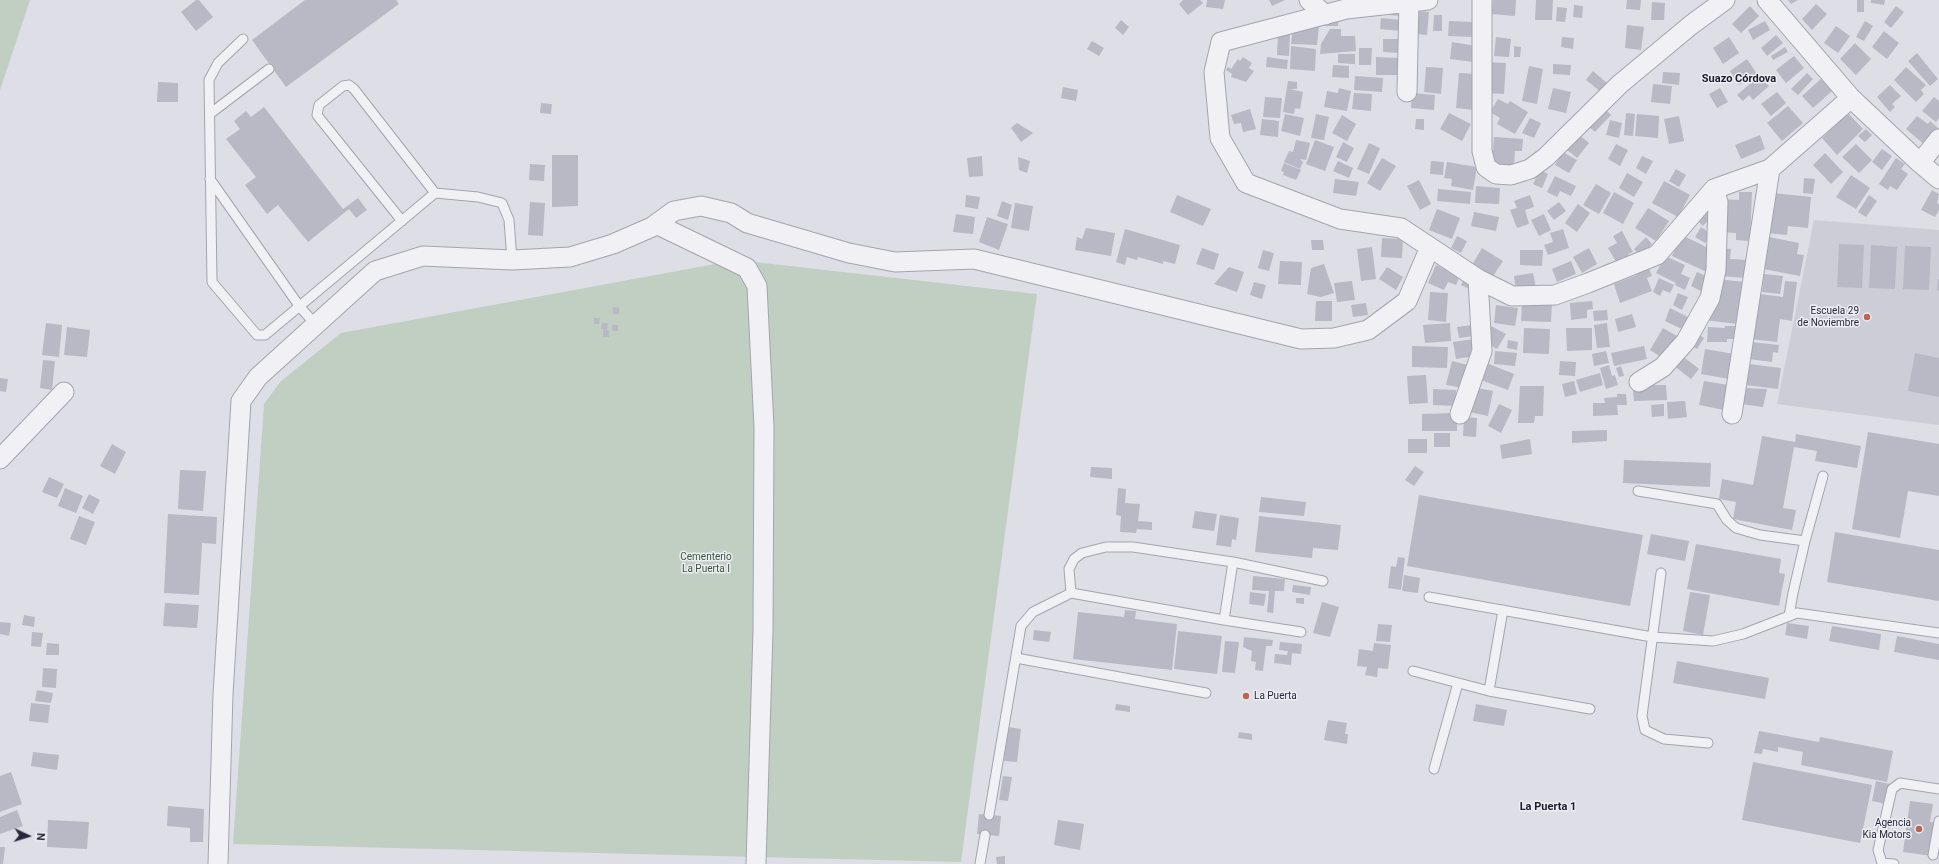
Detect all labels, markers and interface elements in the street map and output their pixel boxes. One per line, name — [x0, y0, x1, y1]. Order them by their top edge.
district label: Suazo Córdova — [1702, 72, 1776, 86]
place label: Escuela 29 de Noviembre — [1797, 305, 1859, 328]
marker: Escuela 29 de Noviembre — [1862, 312, 1872, 322]
park label: Cementerio La Puerta I — [680, 551, 732, 574]
place label: La Puerta — [1254, 690, 1297, 702]
marker: La Puerta — [1241, 691, 1251, 701]
district label: La Puerta 1 — [1520, 800, 1576, 814]
north arrow — [8, 816, 48, 856]
place label: Agencia Kia Motors — [1863, 817, 1911, 840]
marker: Agencia Kia Motors — [1914, 824, 1924, 834]
text: N — [34, 833, 47, 841]

